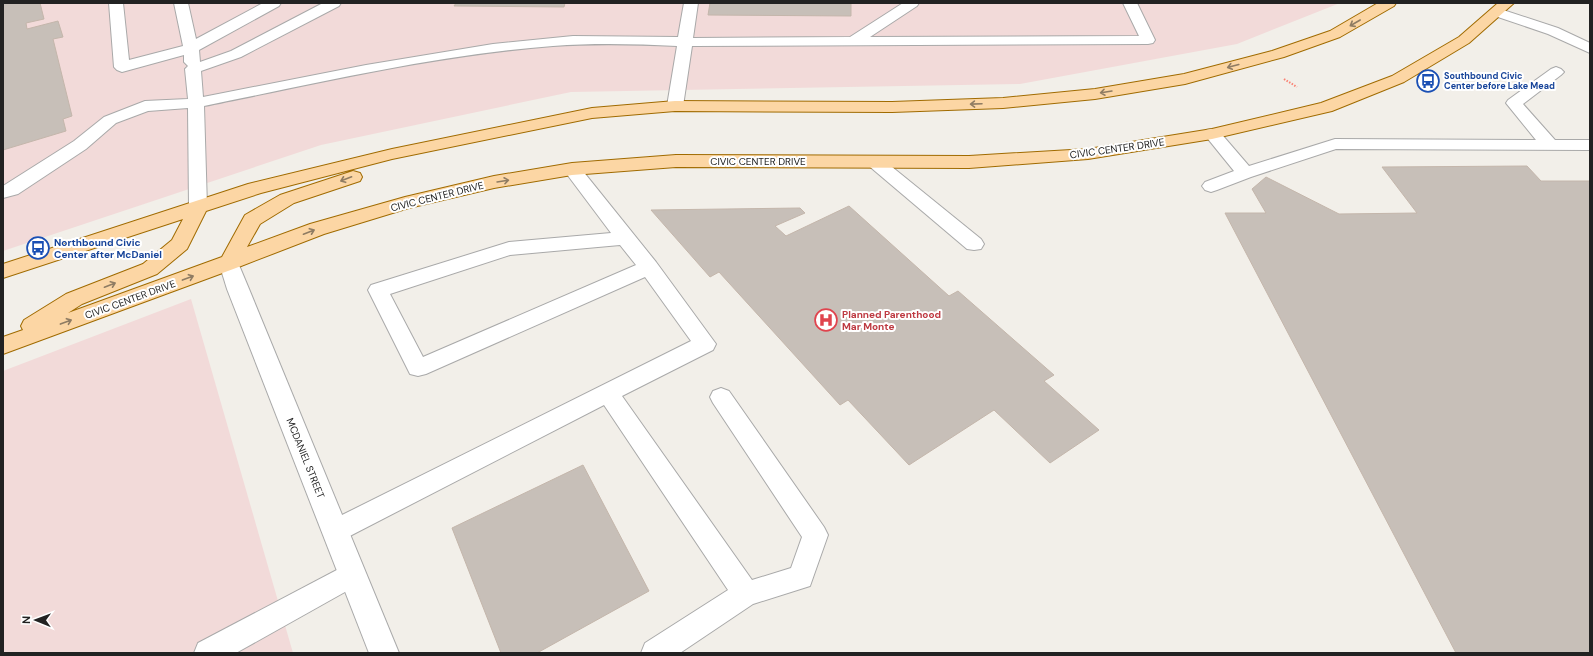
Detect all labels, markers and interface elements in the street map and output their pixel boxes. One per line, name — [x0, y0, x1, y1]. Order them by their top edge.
one-way arrow — [1349, 19, 1361, 27]
one-way arrow — [1227, 63, 1240, 71]
bus stop icon: Southbound Civic Center before Lake Mead — [1415, 68, 1441, 94]
place label: Southbound Civic Center before Lake Mead — [1444, 70, 1555, 92]
one-way arrow — [1100, 88, 1113, 96]
one-way arrow — [970, 100, 983, 108]
street label: CIVIC CENTER DRIVE — [1069, 135, 1166, 162]
street label: CIVIC CENTER DRIVE — [710, 155, 806, 168]
one-way arrow — [340, 176, 352, 184]
one-way arrow — [496, 176, 509, 184]
street label: CIVIC CENTER DRIVE — [389, 179, 485, 214]
one-way arrow — [303, 227, 315, 235]
bus stop icon: Northbound Civic Center after McDaniel — [25, 235, 51, 261]
place label: Northbound Civic Center after McDaniel — [54, 236, 162, 261]
one-way arrow — [181, 273, 193, 281]
street label: CIVIC CENTER DRIVE — [83, 277, 178, 322]
one-way arrow — [103, 280, 115, 288]
hospital icon: Planned Parenthood Mar Monte — [813, 307, 839, 333]
place label: Planned Parenthood Mar Monte — [842, 308, 941, 333]
one-way arrow — [59, 318, 71, 326]
street label: MCDANIEL STREET — [283, 416, 328, 501]
north arrow — [16, 600, 56, 640]
text: N — [19, 616, 33, 624]

